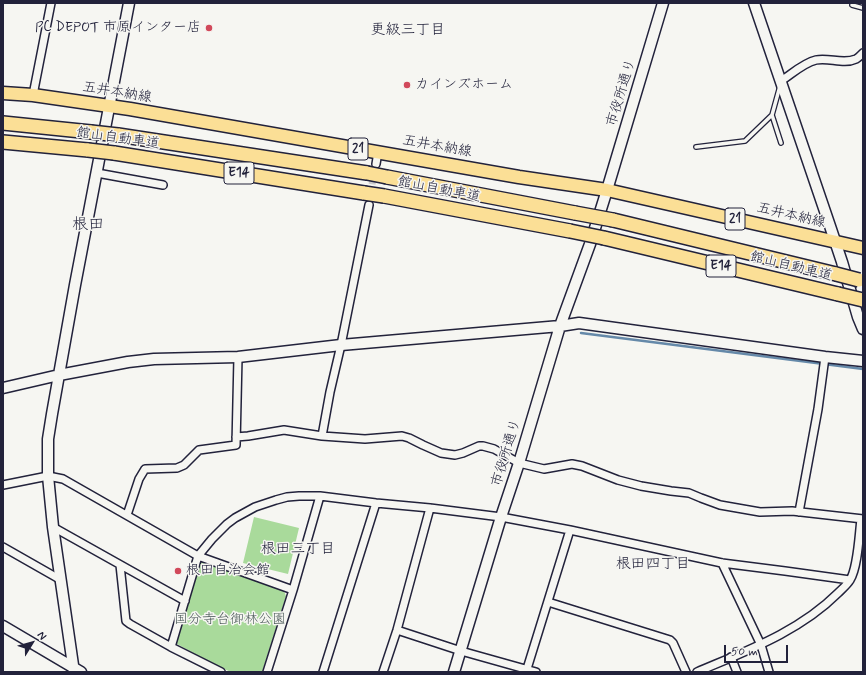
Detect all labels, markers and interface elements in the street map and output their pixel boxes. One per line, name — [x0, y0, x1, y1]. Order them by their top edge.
place label: PC DEPOT 市原インター店 — [35, 20, 201, 36]
district label: 更級三丁目 — [371, 22, 445, 40]
marker: PC DEPOT 市原インター店 — [204, 23, 214, 33]
street label: 市役所通り — [604, 57, 640, 129]
place label: カインズホーム — [415, 77, 513, 93]
street label: 五井本納線 — [81, 79, 153, 107]
marker: カインズホーム — [402, 80, 412, 90]
street label: 館山自動車道 — [75, 125, 161, 153]
street label: 五井本納線 — [401, 133, 473, 161]
road number: 21 — [348, 138, 368, 160]
road number: E14 — [224, 162, 254, 184]
street label: 館山自動車道 — [396, 174, 482, 206]
street label: 五井本納線 — [755, 200, 827, 232]
road number: 21 — [725, 208, 745, 230]
district label: 根田 — [72, 216, 104, 236]
street label: 館山自動車道 — [748, 249, 834, 285]
road number: E14 — [706, 255, 736, 277]
street label: 市役所通り — [489, 417, 525, 489]
district label: 根田三丁目 — [261, 541, 335, 559]
district label: 根田四丁目 — [616, 556, 690, 574]
place label: 根田自治会館 — [186, 563, 270, 579]
marker: 根田自治会館 — [173, 566, 183, 576]
park label: 国分寺台御林公園 — [174, 612, 286, 628]
north arrow — [12, 623, 52, 663]
text: N — [34, 629, 49, 643]
scale bar — [726, 637, 790, 663]
text: 50 m — [731, 644, 758, 660]

